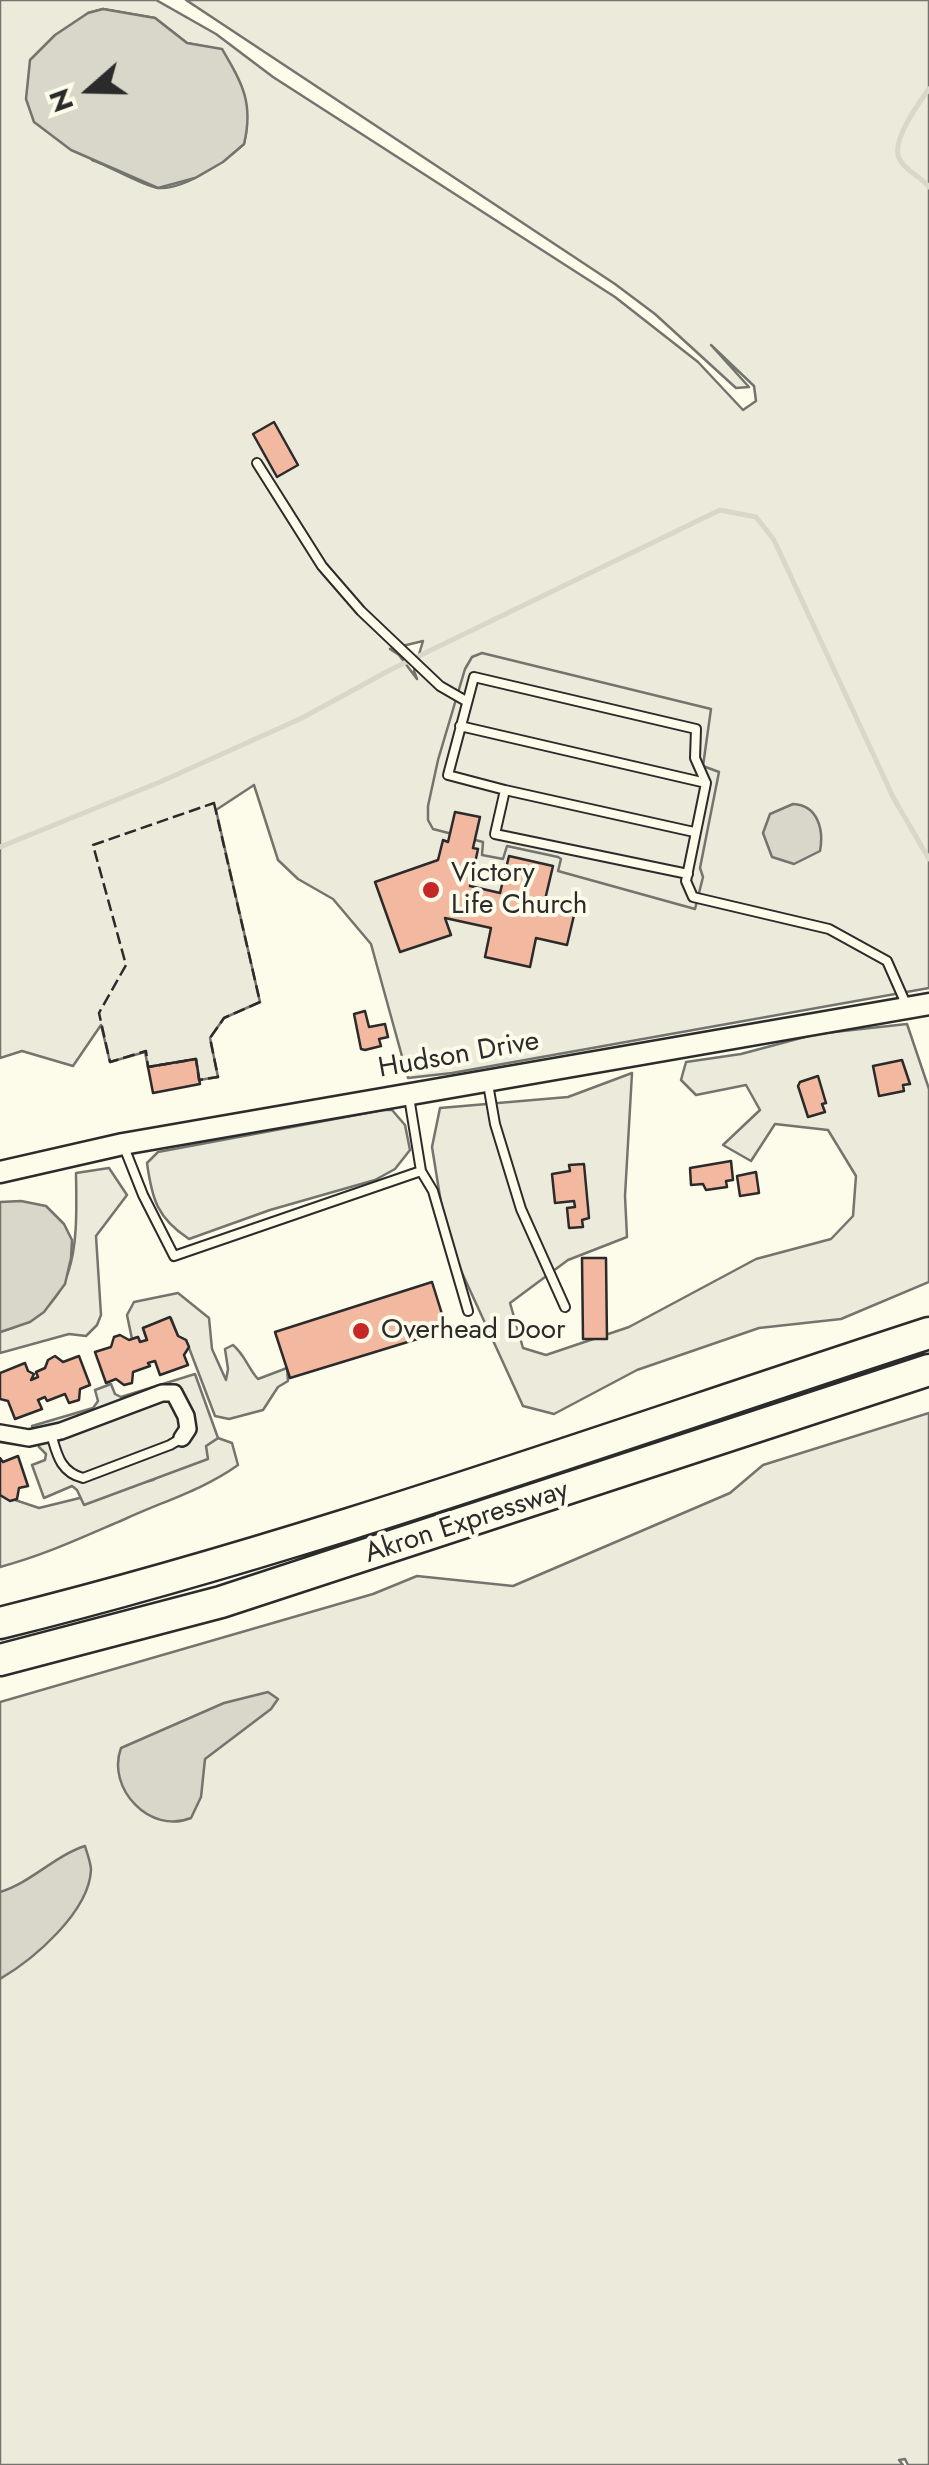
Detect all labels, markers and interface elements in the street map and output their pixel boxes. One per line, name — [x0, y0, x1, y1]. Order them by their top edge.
north arrow — [40, 40, 140, 140]
text: N — [38, 83, 84, 118]
place label: Victory Life Church — [451, 857, 588, 923]
marker: Victory Life Church — [420, 879, 442, 901]
street label: Hudson Drive — [376, 1025, 542, 1087]
place label: Overhead Door — [381, 1314, 566, 1348]
marker: Overhead Door — [350, 1320, 372, 1342]
street label: Akron Expressway — [361, 1474, 573, 1572]

